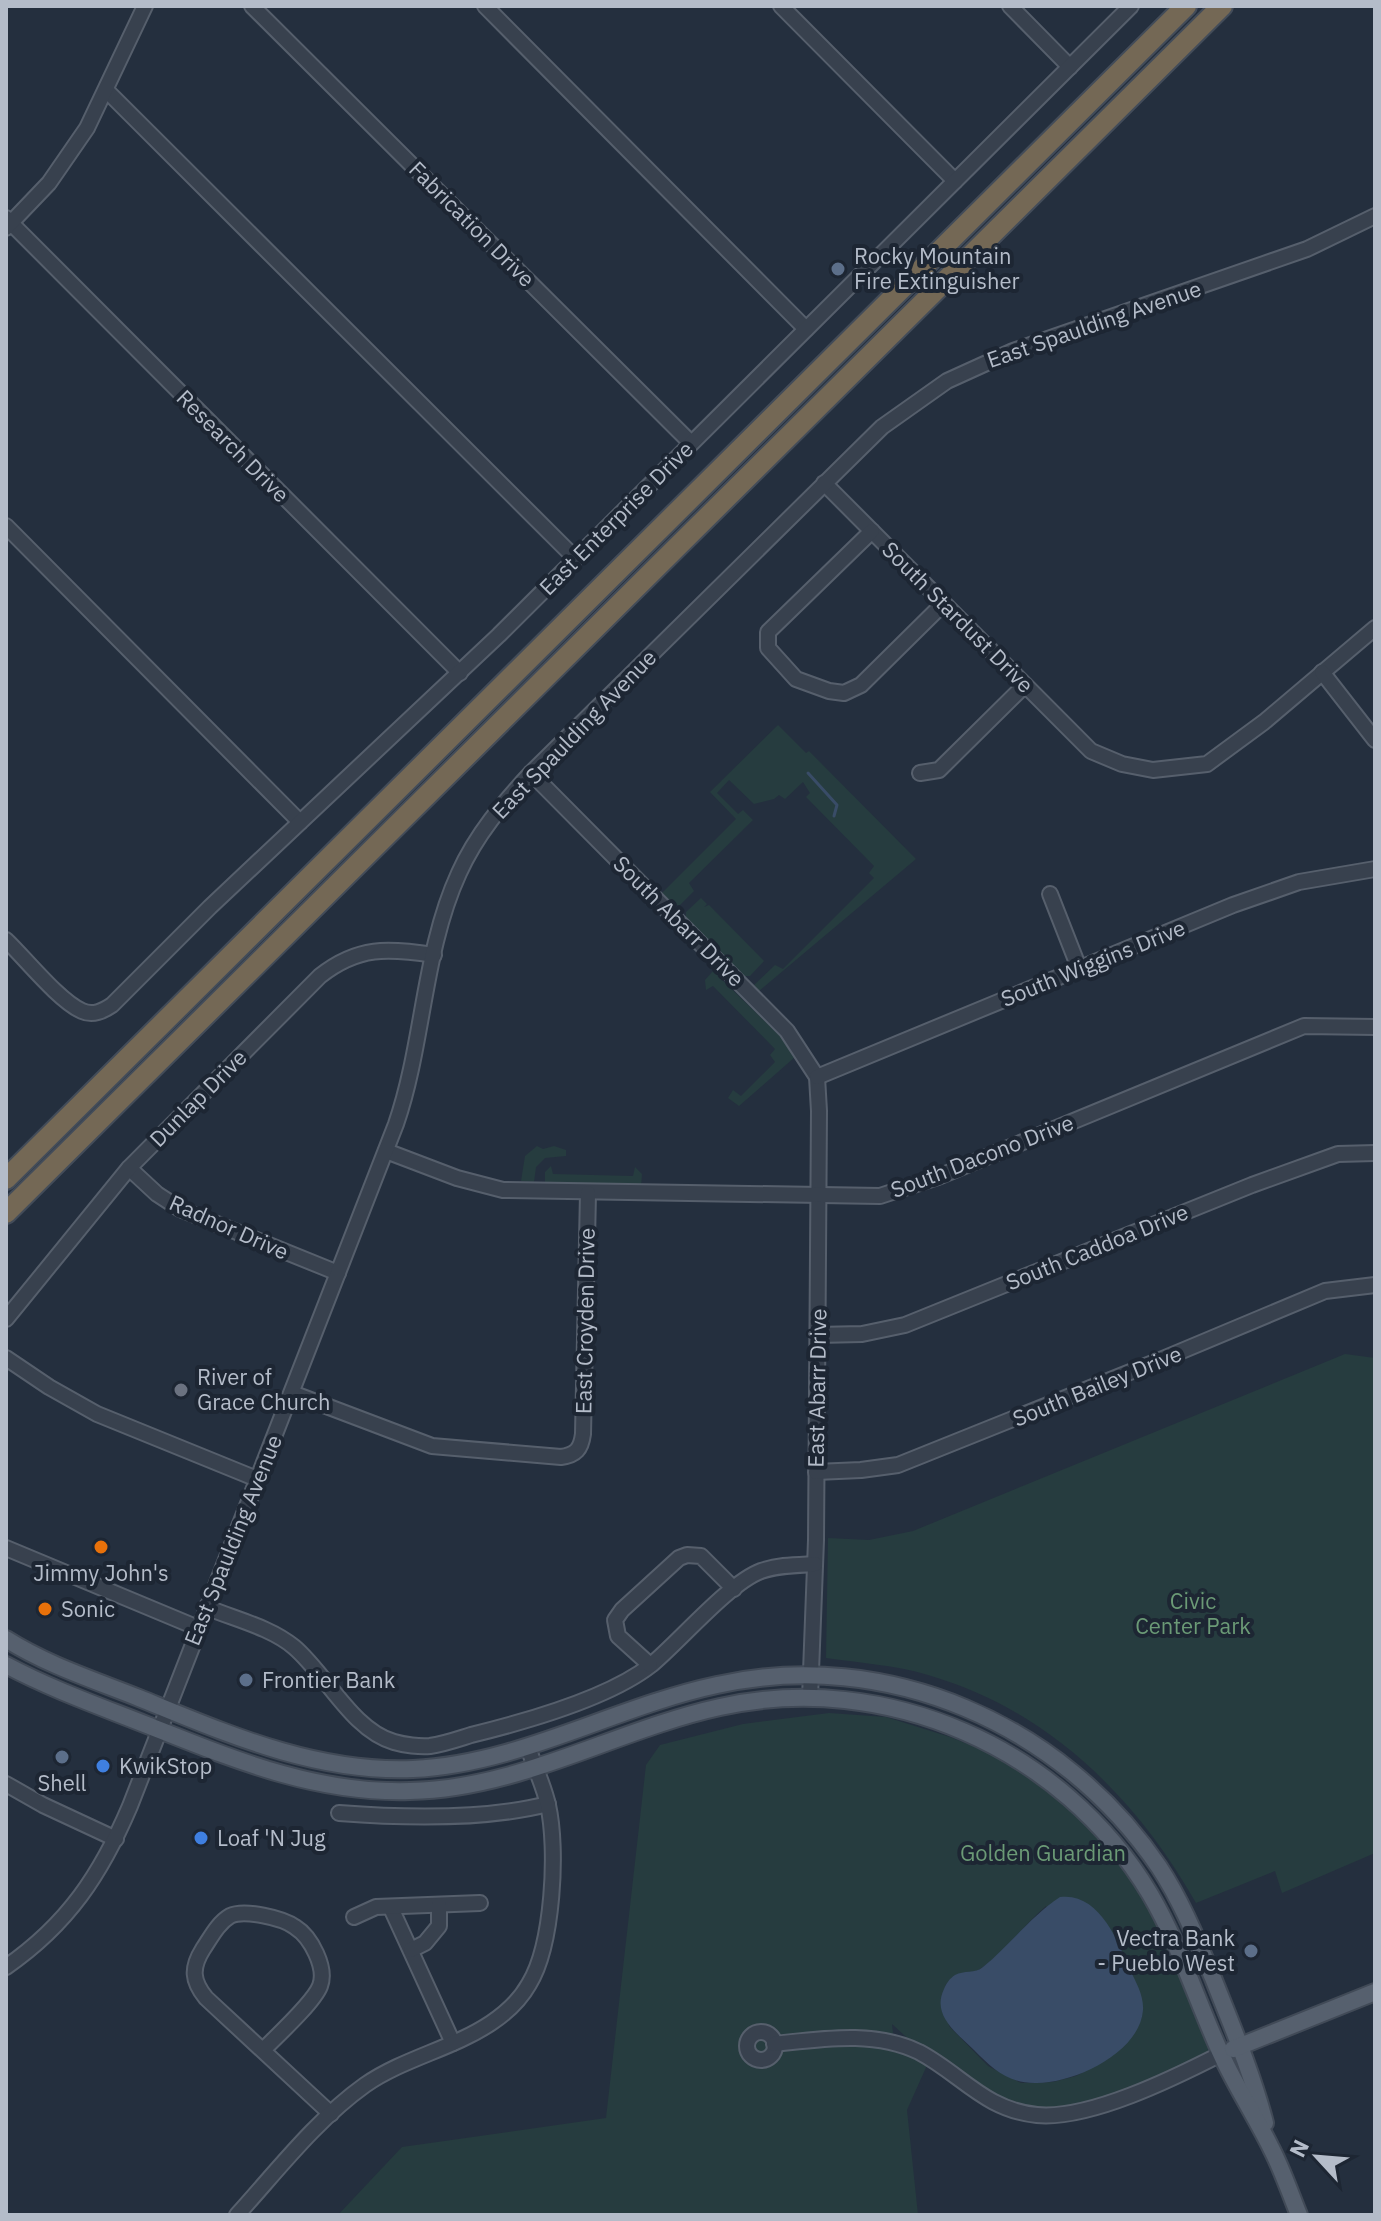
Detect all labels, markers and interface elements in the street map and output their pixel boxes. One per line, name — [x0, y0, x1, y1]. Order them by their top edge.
street label: Fabrication Drive — [403, 154, 542, 293]
place label: Rocky Mountain Fire Extinguisher — [854, 241, 1020, 295]
marker: Rocky Mountain Fire Extinguisher — [829, 260, 847, 278]
street label: East Spaulding Avenue — [983, 273, 1205, 374]
street label: Research Drive — [171, 383, 296, 508]
street label: East Enterprise Drive — [532, 434, 699, 601]
street label: South Stardust Drive — [876, 535, 1040, 699]
street label: East Spaulding Avenue — [485, 643, 662, 825]
street label: South Abarr Drive — [608, 849, 751, 992]
street label: South Wiggins Drive — [996, 912, 1189, 1013]
street label: Dunlap Drive — [143, 1043, 253, 1153]
street label: South Dacono Drive — [886, 1107, 1078, 1204]
street label: Radnor Drive — [165, 1187, 293, 1266]
street label: South Caddoa Drive — [1001, 1197, 1192, 1296]
street label: East Croyden Drive — [568, 1228, 601, 1414]
street label: East Abarr Drive — [801, 1308, 832, 1468]
street label: South Bailey Drive — [1008, 1338, 1186, 1433]
place label: River of Grace Church — [197, 1362, 330, 1416]
marker: River of Grace Church — [172, 1381, 190, 1399]
street label: East Spaulding Avenue — [177, 1430, 288, 1649]
marker: Jimmy John's — [92, 1538, 110, 1556]
place label: Jimmy John's — [33, 1558, 169, 1587]
park label: Civic Center Park — [1135, 1586, 1251, 1640]
place label: Sonic — [61, 1594, 115, 1623]
marker: Sonic — [36, 1600, 54, 1618]
place label: Frontier Bank — [262, 1665, 396, 1694]
marker: Frontier Bank — [237, 1671, 255, 1689]
marker: Shell — [53, 1748, 71, 1766]
place label: KwikStop — [119, 1751, 212, 1780]
marker: KwikStop — [94, 1757, 112, 1775]
place label: Shell — [37, 1768, 87, 1797]
place label: Loaf 'N Jug — [217, 1823, 326, 1852]
marker: Loaf 'N Jug — [192, 1829, 210, 1847]
park label: Golden Guardian — [960, 1838, 1126, 1867]
place label: Vectra Bank - Pueblo West — [1097, 1923, 1235, 1977]
marker: Vectra Bank - Pueblo West — [1242, 1942, 1260, 1960]
north arrow — [1277, 2117, 1357, 2197]
text: N — [1282, 2134, 1315, 2162]

